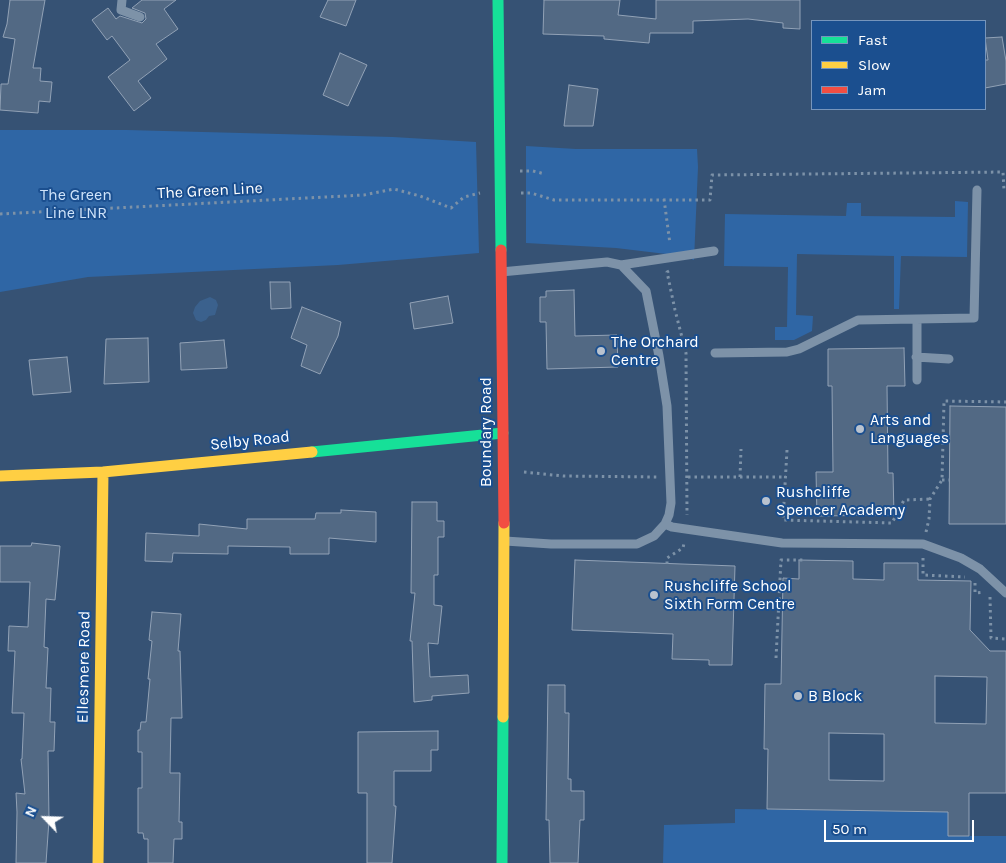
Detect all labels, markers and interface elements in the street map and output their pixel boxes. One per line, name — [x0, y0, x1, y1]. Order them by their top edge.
legend — [811, 20, 986, 110]
text: Fast — [858, 31, 887, 49]
text: Slow — [858, 56, 890, 74]
text: Jam — [858, 81, 886, 99]
street label: The Green Line — [157, 179, 263, 203]
park label: The Green Line LNR — [40, 185, 112, 223]
place label: The Orchard Centre — [611, 332, 699, 370]
marker: The Orchard Centre — [595, 345, 607, 357]
street label: Boundary Road — [476, 377, 496, 487]
place label: Arts and Languages — [870, 410, 949, 448]
marker: Arts and Languages — [854, 423, 866, 435]
street label: Selby Road — [209, 427, 291, 455]
place label: Rushcliffe Spencer Academy — [776, 482, 905, 520]
marker: Rushcliffe Spencer Academy — [760, 495, 772, 507]
place label: Rushcliffe School Sixth Form Centre — [664, 576, 795, 614]
marker: Rushcliffe School Sixth Form Centre — [648, 589, 660, 601]
street label: Ellesmere Road — [73, 611, 95, 723]
place label: B Block — [808, 686, 862, 706]
marker: B Block — [792, 690, 804, 702]
north arrow — [20, 793, 70, 843]
text: N — [21, 804, 41, 820]
scale bar — [826, 810, 976, 842]
text: 50 m — [832, 820, 867, 838]

